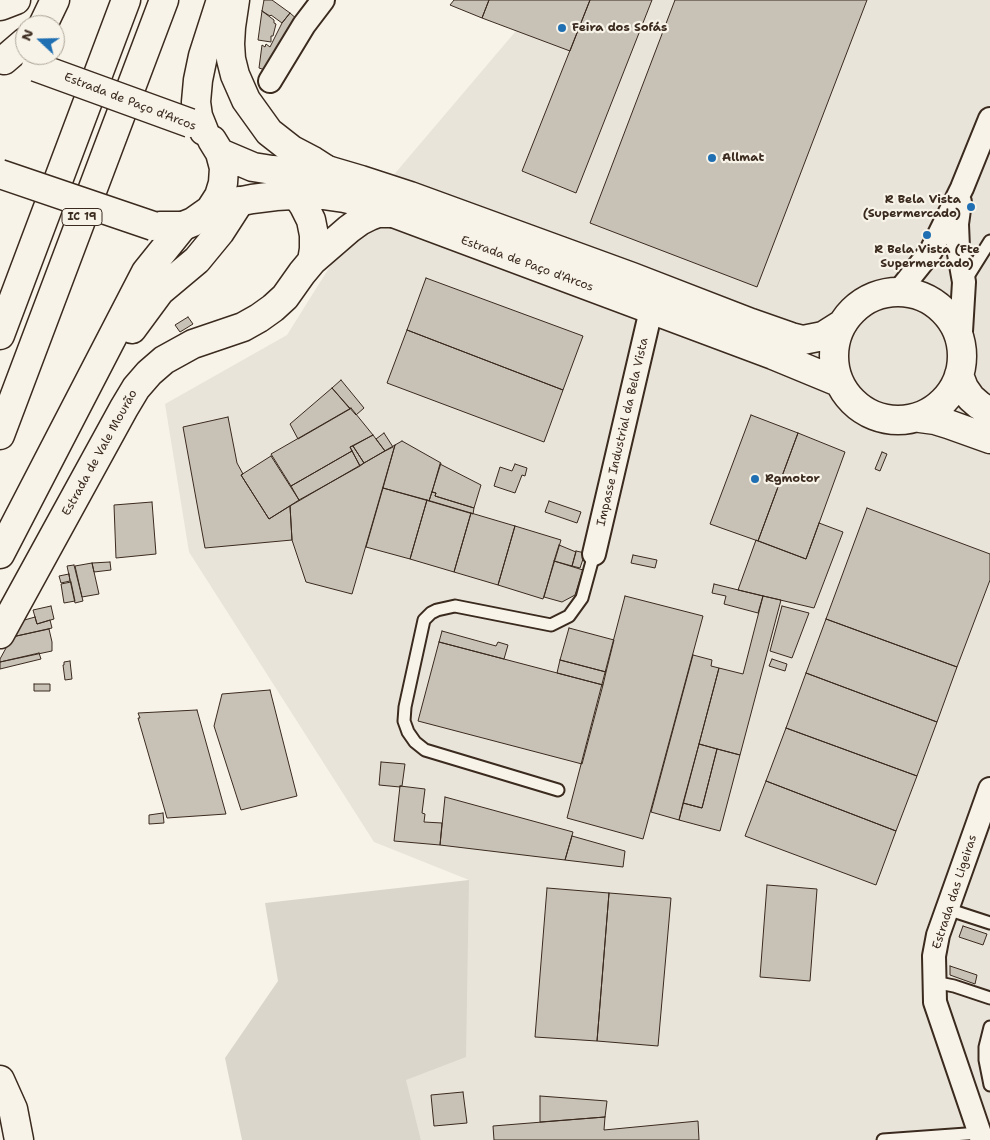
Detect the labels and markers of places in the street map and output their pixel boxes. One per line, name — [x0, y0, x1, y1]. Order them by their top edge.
place label: Feira dos Sofás — [572, 21, 667, 35]
marker: Feira dos Sofás — [556, 22, 568, 34]
place label: Allmat — [722, 151, 764, 165]
marker: Allmat — [706, 152, 718, 164]
place label: R Bela Vista (Supermercado) — [863, 193, 961, 221]
marker: R Bela Vista (Supermercado) — [965, 201, 977, 213]
marker: R Bela Vista (Fte Supermercado) — [921, 229, 933, 241]
place label: R Bela Vista (Fte Supermercado) — [874, 243, 980, 271]
place label: Rgmotor — [765, 472, 820, 486]
marker: Rgmotor — [749, 473, 761, 485]

